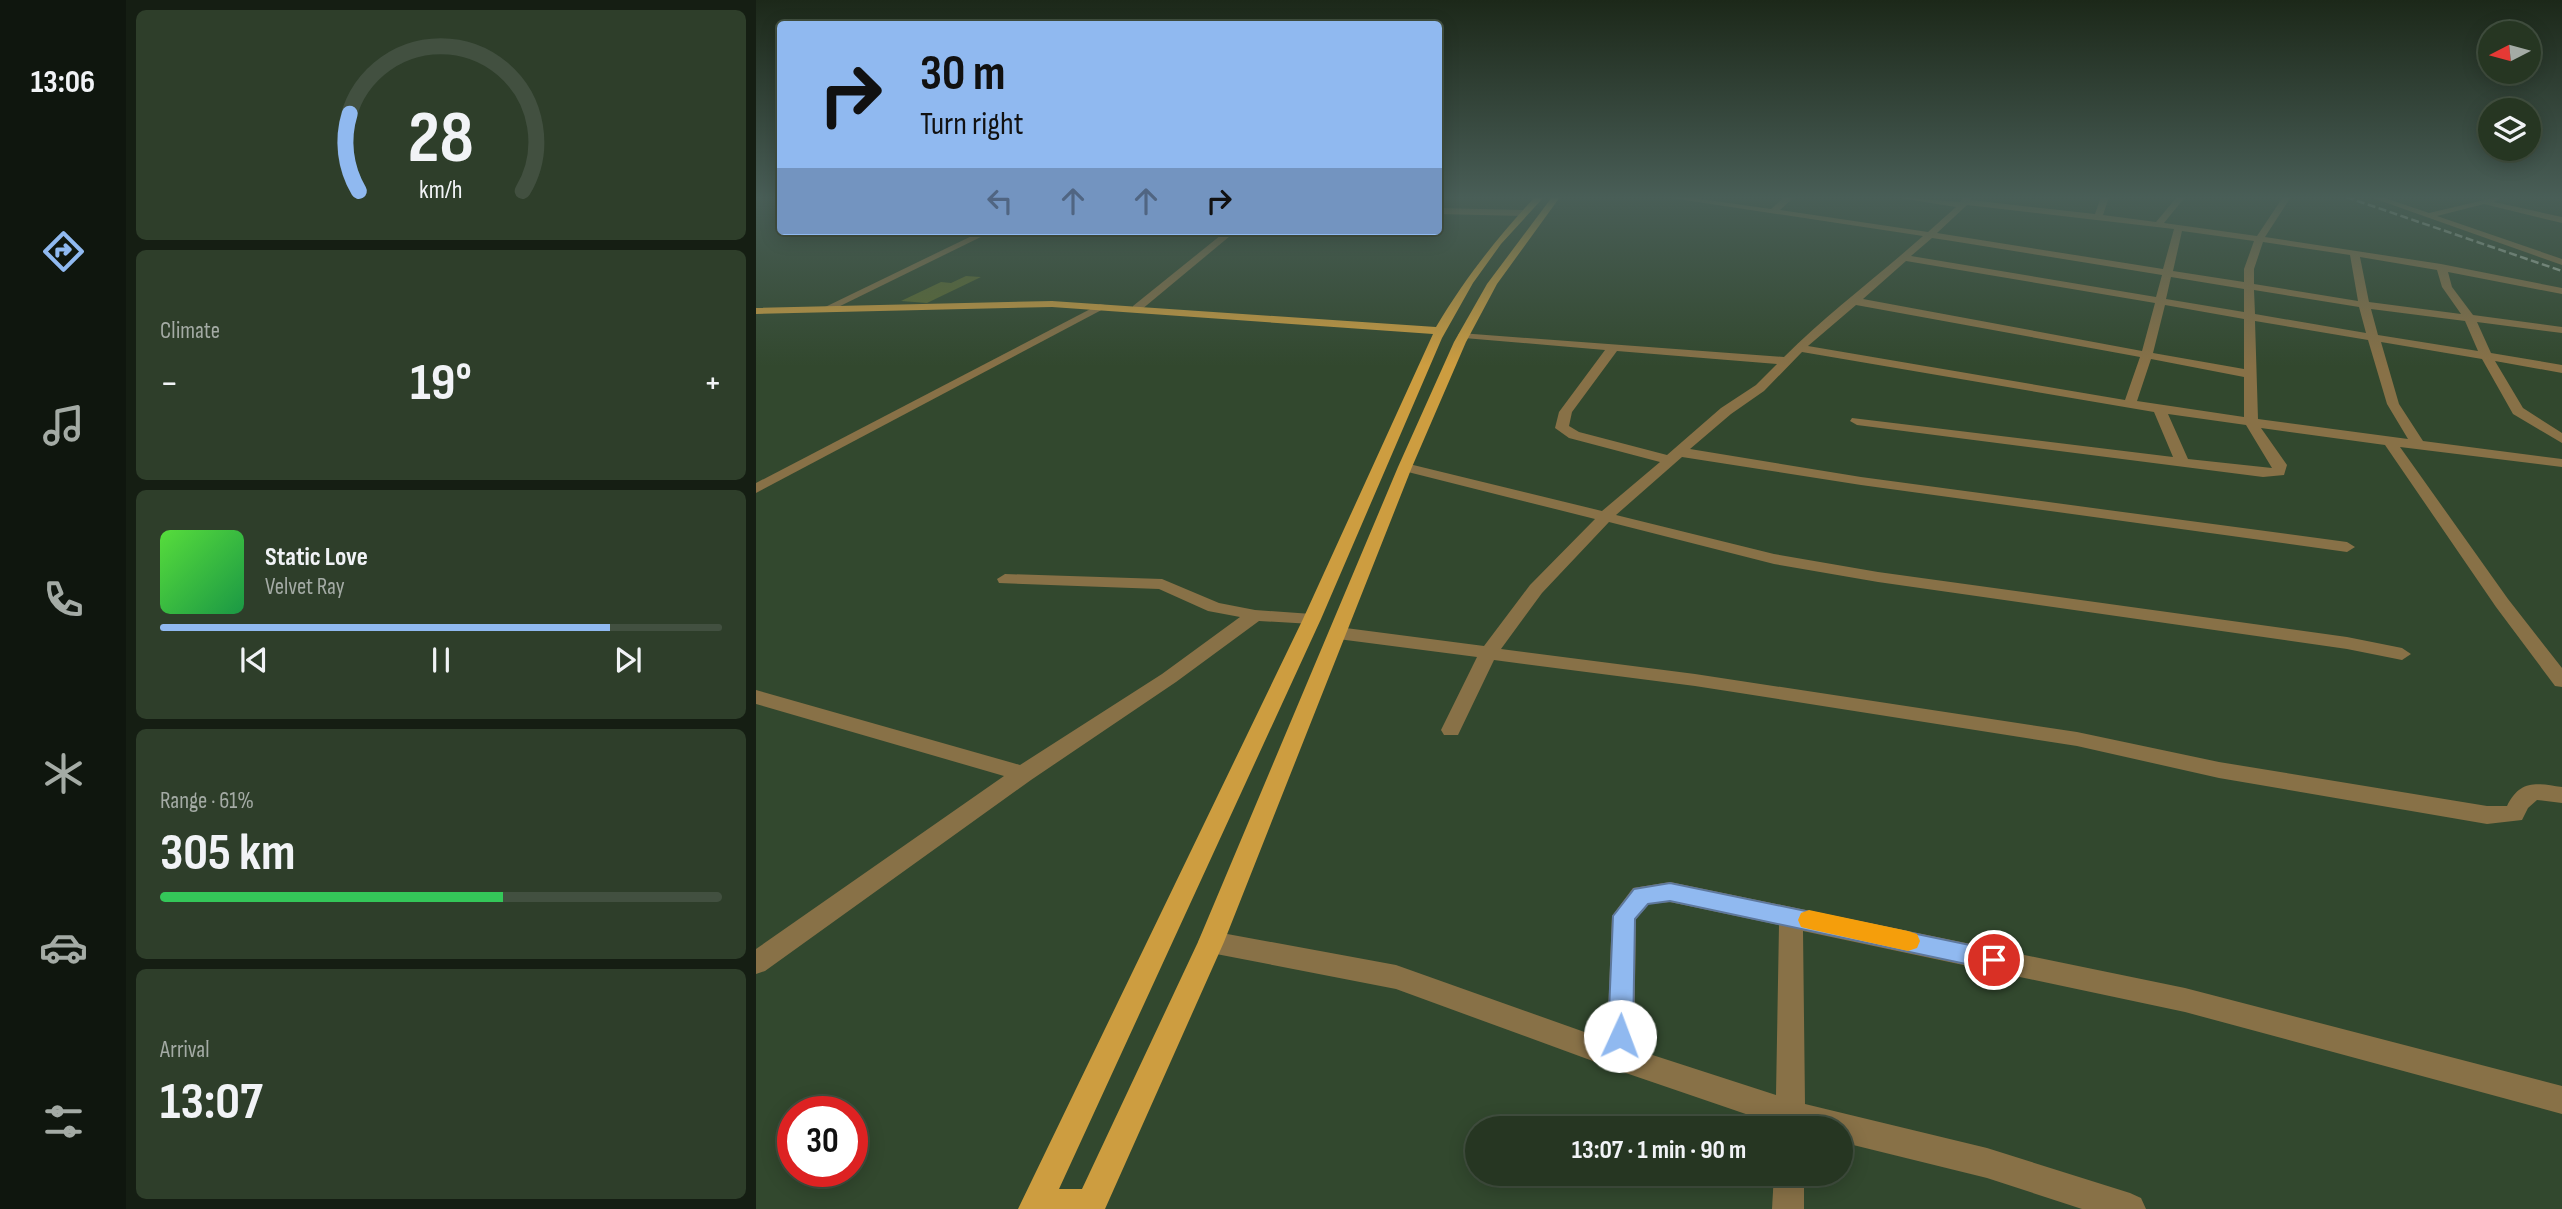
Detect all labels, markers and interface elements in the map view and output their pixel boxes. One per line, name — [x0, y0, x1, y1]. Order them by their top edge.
north arrow — [2478, 21, 2541, 84]
map controls — [2478, 21, 2541, 161]
text: 30 m — [920, 45, 1005, 104]
icon: right — [805, 49, 896, 140]
text: 13:06 — [31, 63, 95, 102]
text: 28 — [408, 95, 474, 183]
button: layers — [2478, 98, 2541, 161]
text: Turn right — [920, 105, 1024, 144]
text: km/h — [419, 175, 463, 206]
icon: left — [981, 182, 1019, 220]
icon: ahead — [1054, 182, 1092, 220]
icon: ahead — [1127, 182, 1165, 220]
icon: right — [1200, 182, 1238, 220]
icon: directions — [39, 227, 88, 276]
text: Climate — [160, 317, 220, 345]
text: 19° — [410, 352, 472, 415]
text: − — [160, 361, 179, 406]
text: + — [703, 361, 722, 406]
icon: music — [39, 401, 88, 450]
text: Static Love — [265, 542, 368, 573]
text: Velvet Ray — [265, 573, 345, 601]
icon: phone — [39, 575, 88, 624]
icon: previous — [235, 641, 273, 679]
icon: pause — [422, 641, 460, 679]
icon: next — [609, 641, 647, 679]
icon: climate — [39, 749, 88, 798]
text: Range · 61% — [160, 787, 254, 815]
text: 305 km — [160, 822, 295, 885]
icon: car — [39, 923, 88, 972]
pin — [1964, 930, 2024, 990]
icon: arrive — [1975, 941, 2013, 979]
position arrow — [1583, 999, 1657, 1073]
text: Arrival — [160, 1036, 209, 1064]
text: 13:07 — [160, 1071, 263, 1134]
speed limit sign: 30 — [777, 1096, 868, 1187]
icon: filters — [39, 1097, 88, 1146]
text: 13:07 · 1 min · 90 m — [1572, 1135, 1746, 1166]

